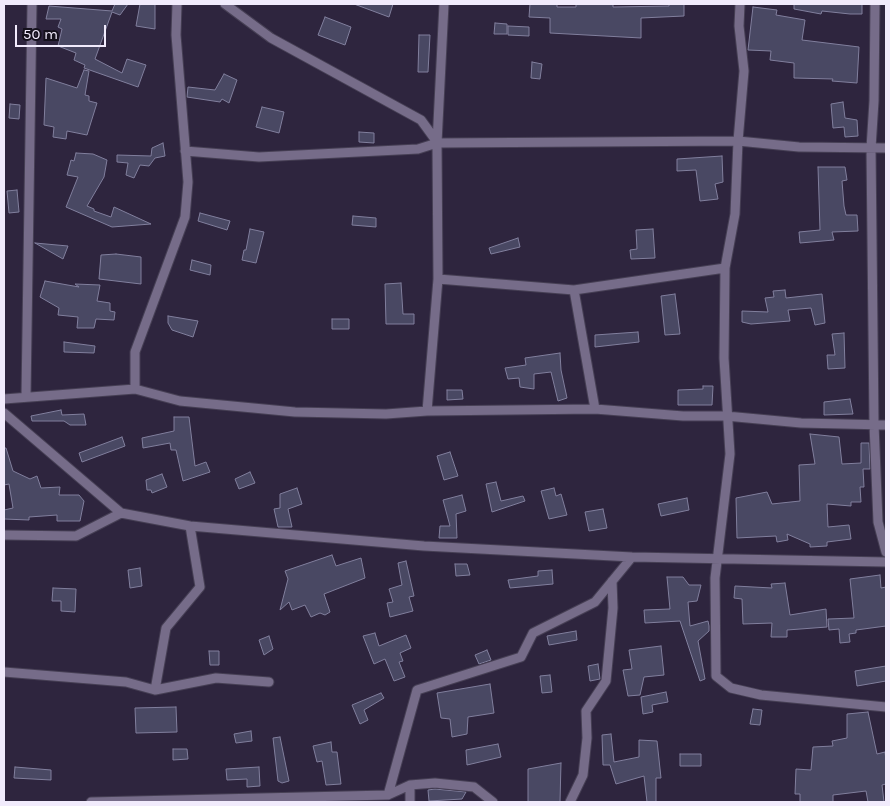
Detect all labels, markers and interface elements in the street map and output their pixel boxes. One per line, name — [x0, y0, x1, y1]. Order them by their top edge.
scale bar — [18, 15, 109, 47]
text: 50 m — [23, 25, 58, 43]

